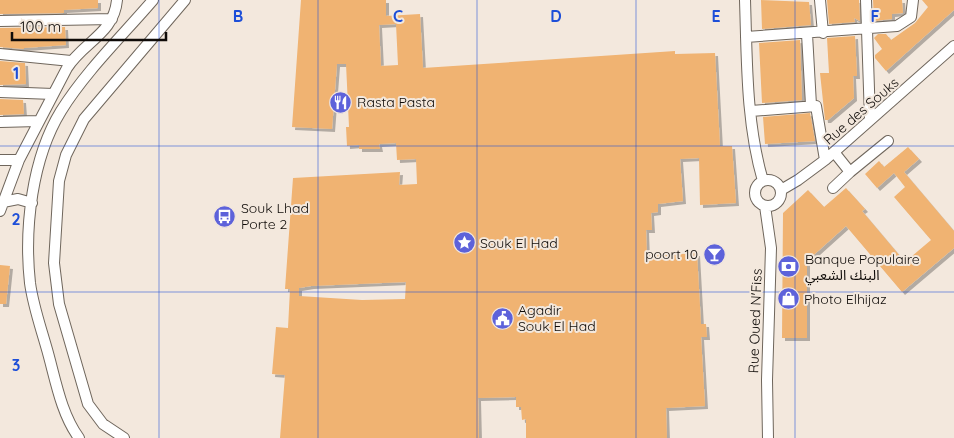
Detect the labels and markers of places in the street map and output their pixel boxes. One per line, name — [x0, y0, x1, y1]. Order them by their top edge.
restaurant icon: Rasta Pasta — [329, 90, 353, 114]
place label: Rasta Pasta — [357, 93, 435, 111]
place label: Souk Lhad Porte 2 — [241, 199, 309, 233]
bus stop icon: Souk Lhad Porte 2 — [213, 204, 237, 228]
place icon: Souk El Had — [452, 231, 476, 255]
place label: Souk El Had — [480, 234, 558, 252]
bar icon: poort 10 — [702, 242, 726, 266]
place label: poort 10 — [645, 245, 698, 263]
place label: Banque Populaire البنك الشعبي — [805, 250, 920, 286]
bank icon: Banque Populaire البنك الشعبي — [777, 255, 801, 279]
shop icon: Photo Elhijaz — [776, 287, 800, 311]
place label: Photo Elhijaz — [804, 290, 887, 308]
place label: Agadir Souk El Had — [518, 301, 596, 335]
public building icon: Agadir Souk El Had — [490, 306, 514, 330]

